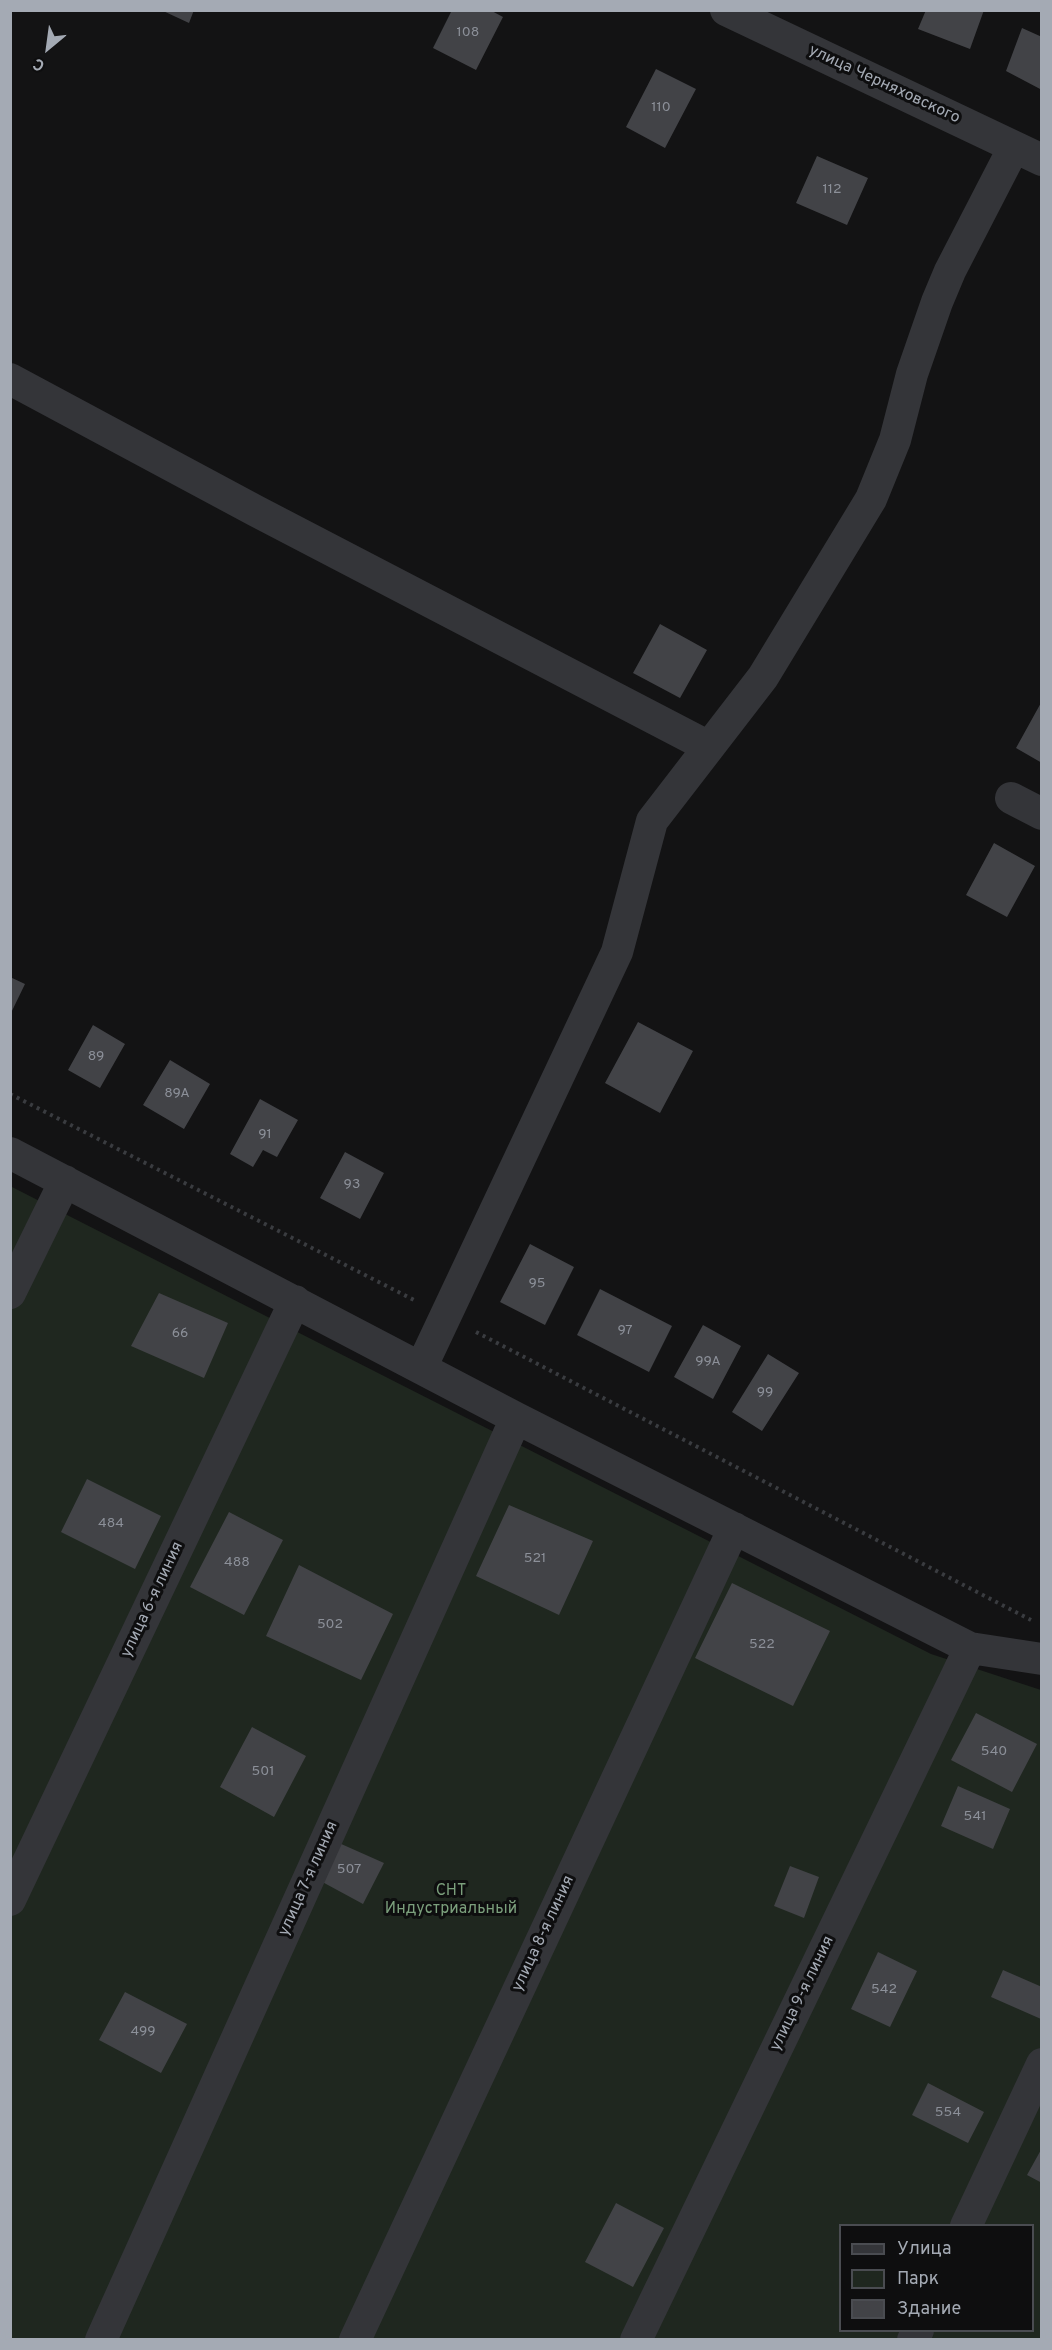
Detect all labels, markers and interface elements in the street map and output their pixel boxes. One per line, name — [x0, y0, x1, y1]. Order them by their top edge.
north arrow — [18, 18, 78, 78]
house number: 108 — [457, 25, 479, 41]
street label: улица Черняховского — [805, 41, 963, 129]
text: С — [30, 53, 49, 75]
house number: 110 — [651, 100, 671, 116]
house number: 112 — [822, 182, 842, 198]
house number: 89 — [88, 1049, 104, 1065]
house number: 89А — [164, 1086, 190, 1102]
house number: 91 — [258, 1127, 272, 1143]
house number: 93 — [344, 1177, 360, 1193]
house number: 95 — [528, 1276, 546, 1292]
house number: 97 — [617, 1323, 633, 1339]
house number: 66 — [172, 1326, 188, 1342]
house number: 99А — [695, 1354, 721, 1370]
house number: 99 — [757, 1385, 773, 1401]
house number: 484 — [98, 1516, 124, 1532]
street label: улица 6-я линия — [118, 1539, 188, 1661]
house number: 521 — [524, 1551, 546, 1567]
house number: 488 — [224, 1555, 250, 1571]
house number: 502 — [317, 1617, 343, 1633]
house number: 522 — [749, 1637, 775, 1653]
house number: 540 — [981, 1744, 1007, 1760]
house number: 501 — [252, 1764, 274, 1780]
house number: 541 — [964, 1809, 986, 1825]
street label: улица 7-я линия — [275, 1819, 343, 1939]
house number: 507 — [337, 1862, 361, 1878]
street label: улица 8-я линия — [509, 1873, 579, 1995]
park label: СНТ Индустриальный — [385, 1882, 517, 1920]
street label: улица 9-я линия — [767, 1933, 839, 2055]
house number: 542 — [871, 1982, 897, 1998]
house number: 499 — [130, 2024, 156, 2040]
house number: 554 — [935, 2105, 961, 2121]
legend — [839, 2224, 1034, 2332]
text: Улица — [897, 2238, 951, 2261]
text: Парк — [897, 2268, 939, 2291]
text: Здание — [897, 2298, 961, 2321]

